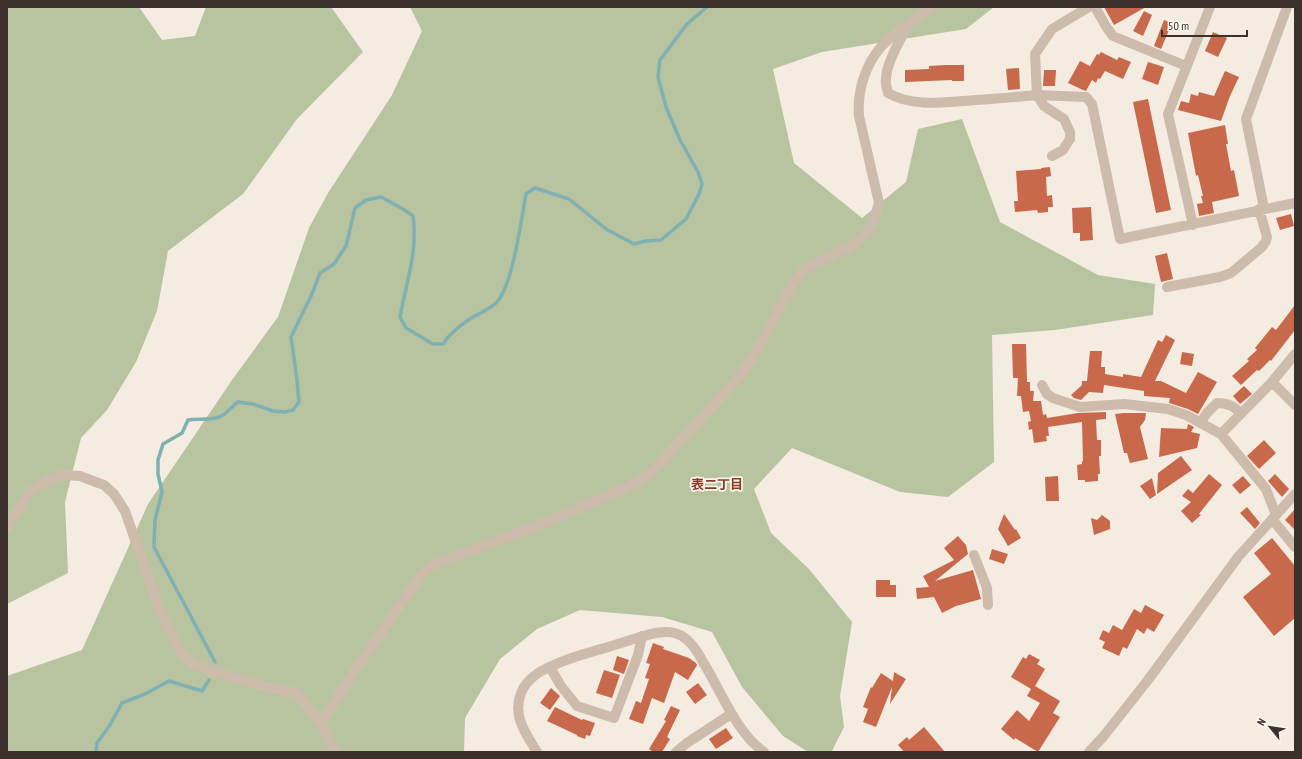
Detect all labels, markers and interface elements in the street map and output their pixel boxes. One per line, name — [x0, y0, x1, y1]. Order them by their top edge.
scale bar — [1162, 12, 1247, 38]
text: 50 m — [1168, 18, 1189, 33]
district label: 表二丁目 — [691, 476, 743, 493]
north arrow — [1250, 707, 1290, 747]
text: N — [1254, 716, 1269, 728]

